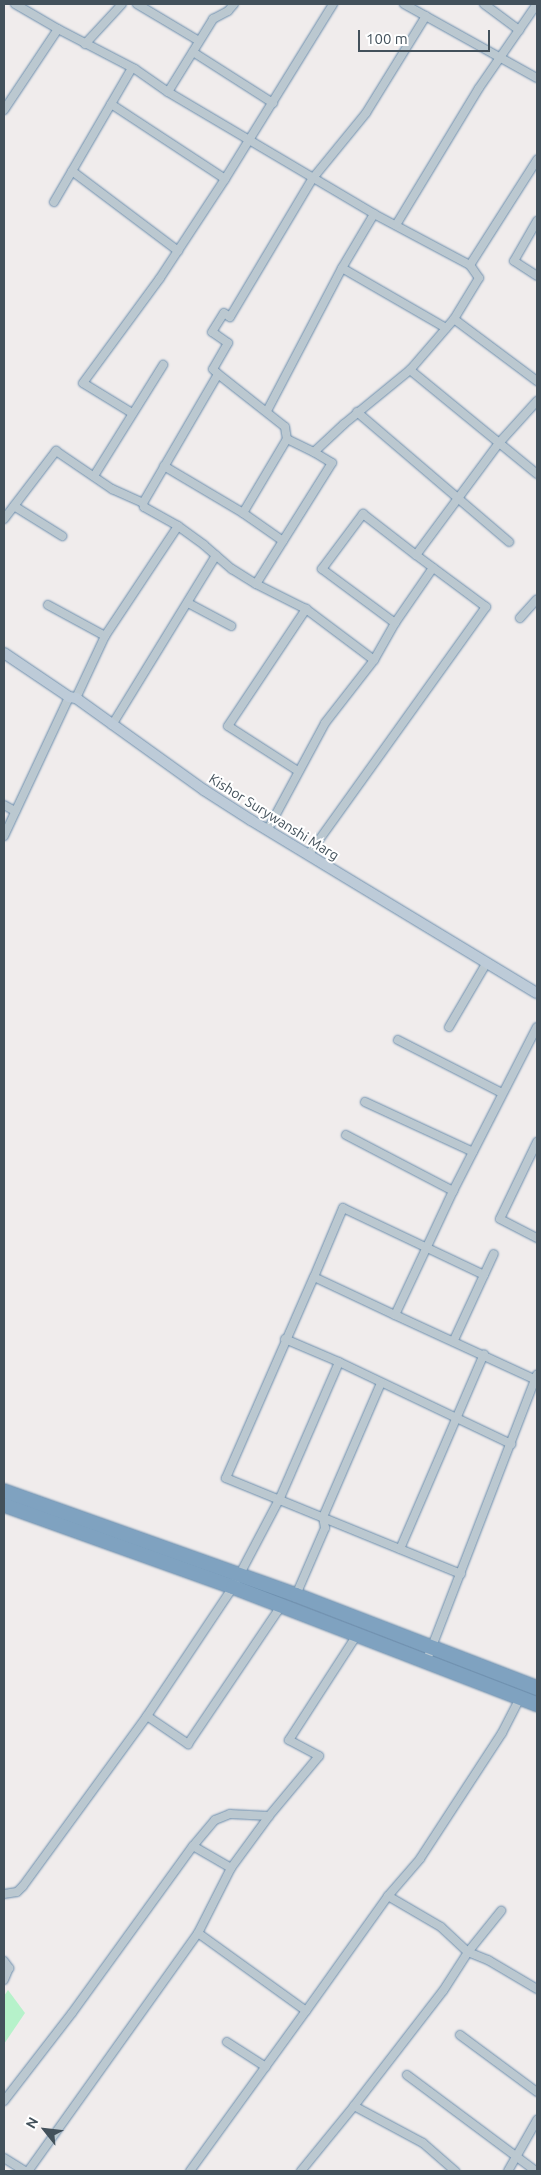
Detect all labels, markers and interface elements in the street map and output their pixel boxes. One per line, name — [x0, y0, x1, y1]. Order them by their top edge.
scale bar — [361, 20, 494, 52]
text: 100 m — [366, 30, 408, 47]
street label: Kishor Surywanshi Marg — [206, 770, 342, 864]
north arrow — [20, 2105, 70, 2155]
text: N — [22, 2114, 41, 2131]

